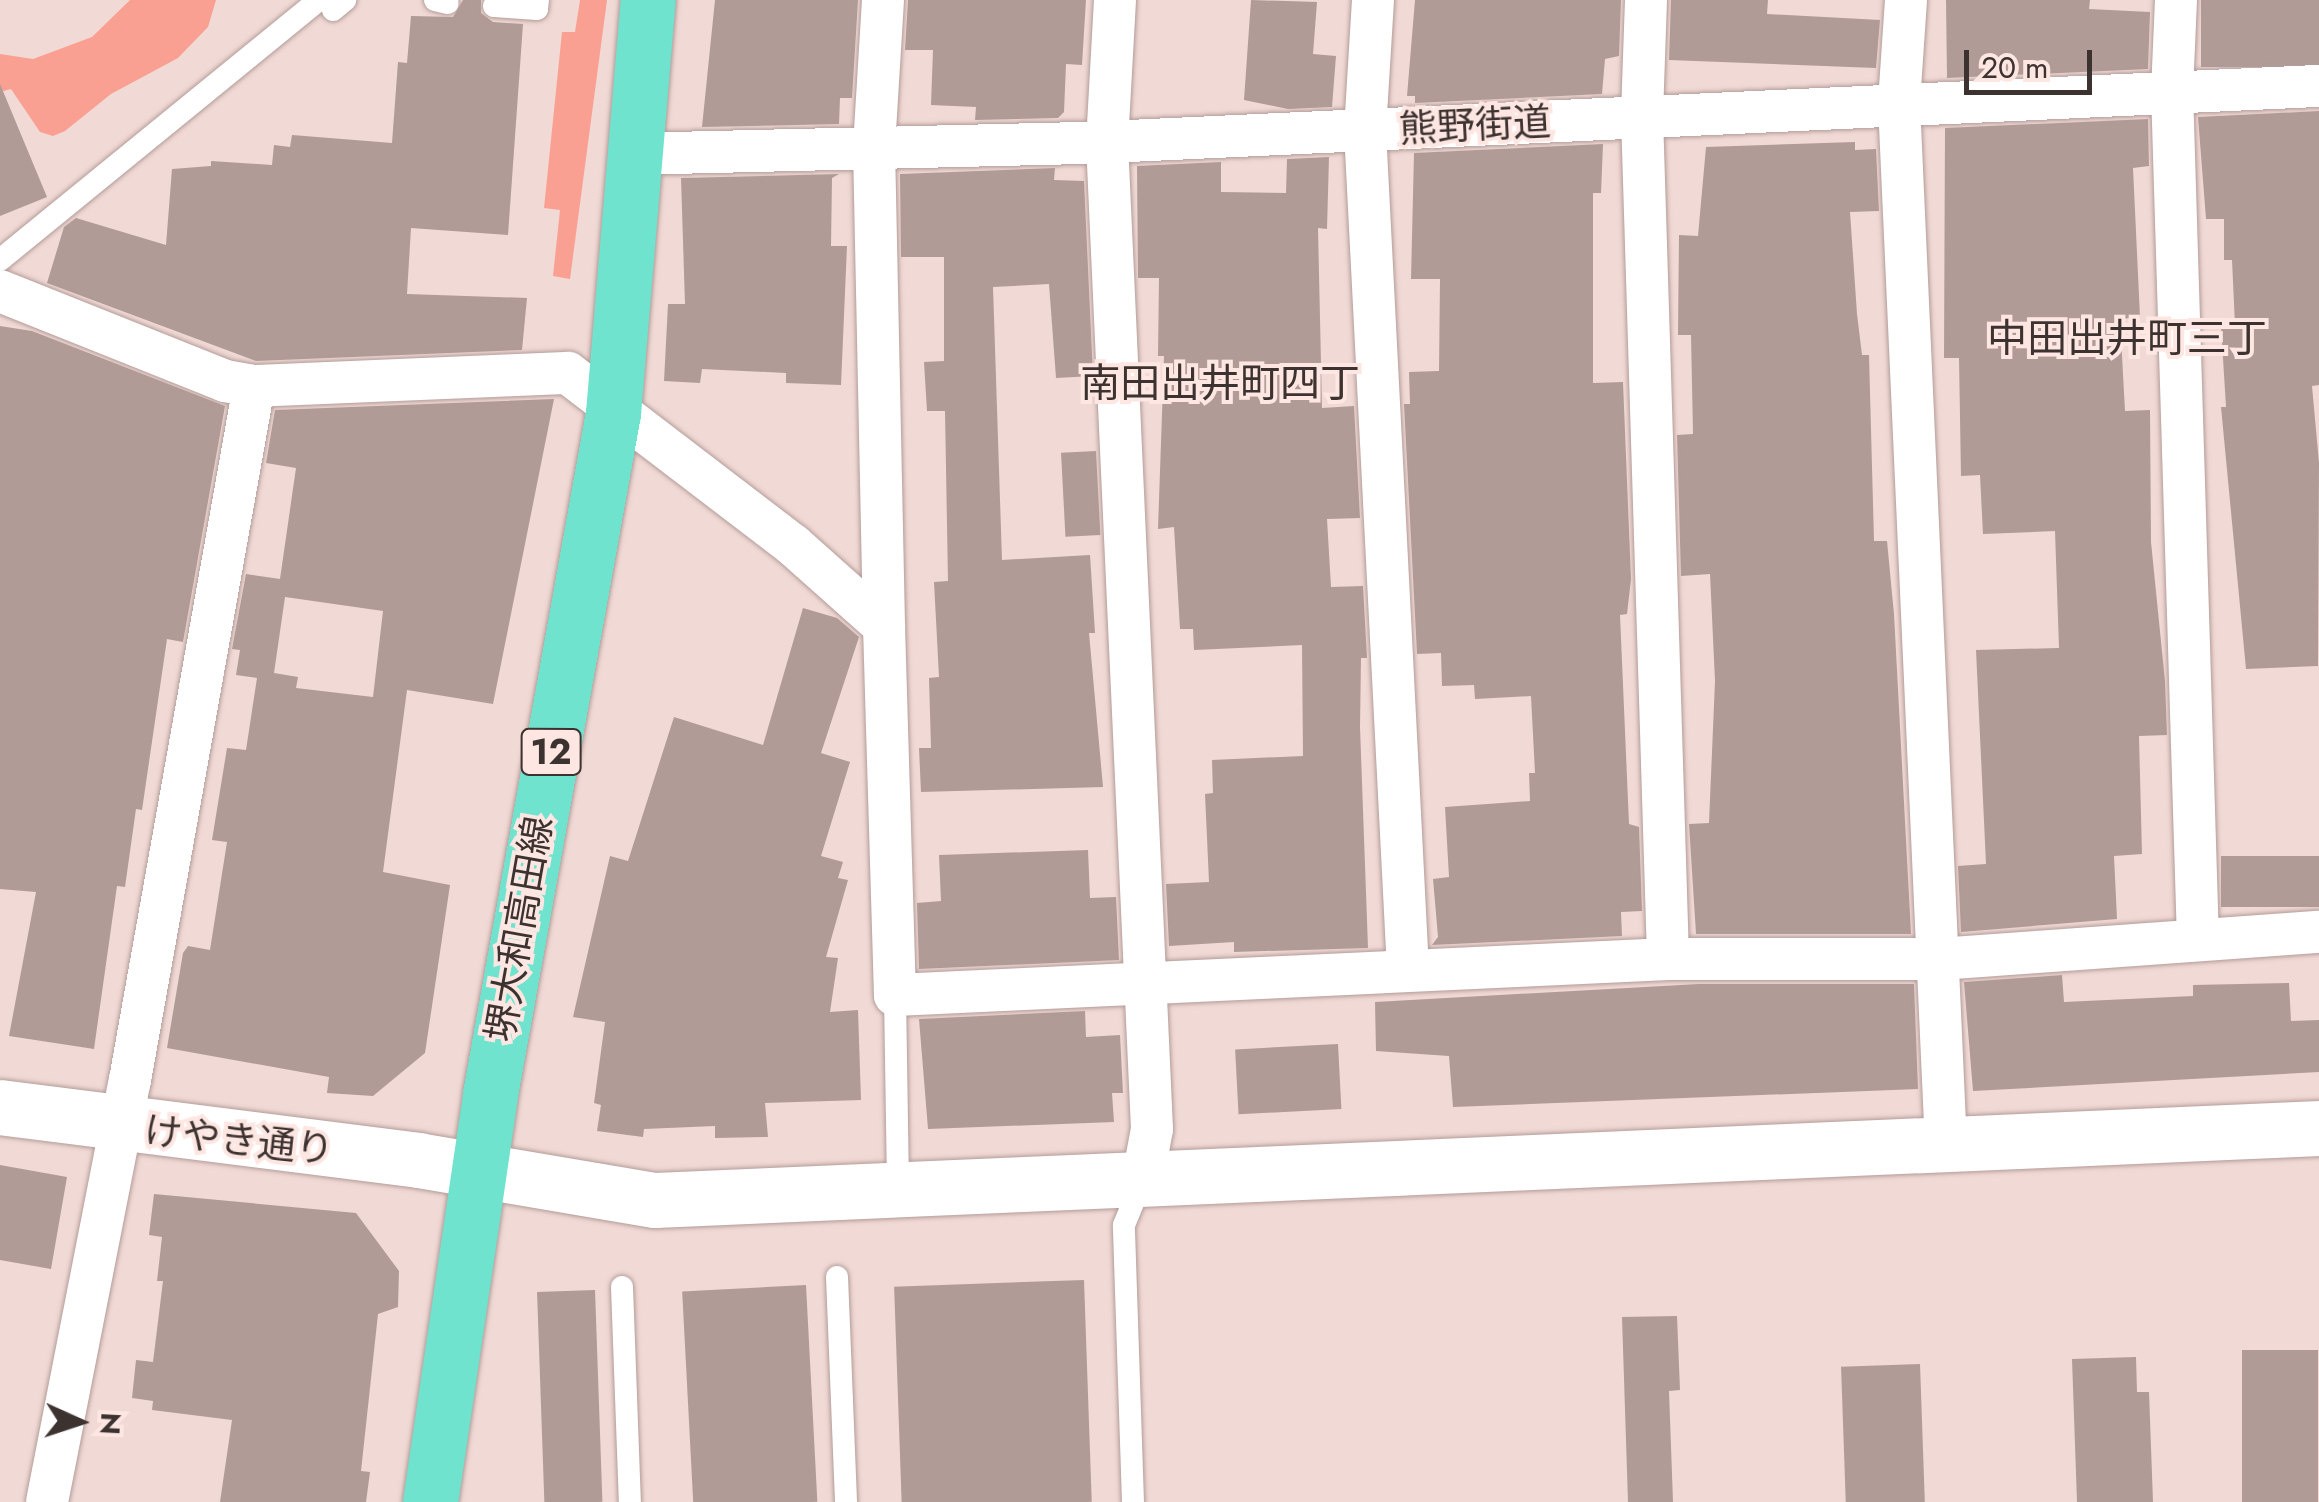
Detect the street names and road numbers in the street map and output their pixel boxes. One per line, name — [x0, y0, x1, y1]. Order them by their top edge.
street label: 熊野街道 — [1398, 98, 1552, 152]
road number: 12 — [518, 722, 584, 782]
street label: 堺大和高田線 — [477, 813, 561, 1045]
street label: けやき通り — [142, 1107, 336, 1173]

